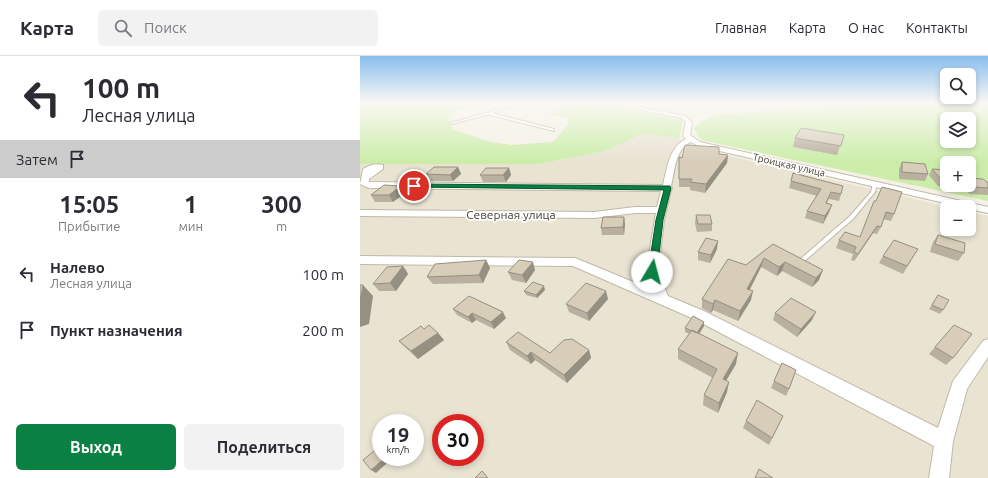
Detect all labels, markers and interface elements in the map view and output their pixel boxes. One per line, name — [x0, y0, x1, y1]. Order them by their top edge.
search box — [98, 10, 378, 46]
text: Карта — [20, 17, 74, 39]
icon: search — [112, 17, 134, 39]
text: Поиск — [144, 19, 187, 36]
text: Главная — [715, 20, 767, 36]
text: Карта — [789, 20, 826, 36]
text: О нас — [848, 20, 884, 36]
text: Контакты — [906, 20, 968, 36]
map controls — [940, 68, 976, 236]
button: search — [940, 68, 976, 104]
icon: left — [16, 72, 68, 124]
text: 100 m — [82, 72, 160, 103]
text: Лесная улица — [82, 105, 196, 125]
button: layers — [940, 112, 976, 148]
icon: arrive — [66, 148, 88, 170]
text: Затем — [16, 151, 58, 168]
street label: Троицкая улица — [752, 151, 826, 179]
button: + — [940, 156, 976, 192]
pin — [397, 169, 431, 203]
icon: arrive — [403, 175, 425, 197]
text: 15:05 — [59, 191, 119, 218]
text: 1 — [184, 191, 198, 218]
text: 300 — [261, 191, 302, 218]
button: − — [940, 200, 976, 236]
street label: Северная улица — [466, 208, 556, 221]
text: Прибытие — [58, 219, 120, 233]
text: мин — [178, 219, 203, 233]
text: m — [276, 219, 287, 233]
position arrow — [631, 251, 673, 293]
text: Налево — [50, 259, 105, 276]
icon: left — [16, 263, 38, 285]
text: 100 m — [302, 266, 344, 283]
text: Лесная улица — [50, 276, 132, 290]
icon: arrive — [16, 319, 38, 341]
text: Пункт назначения — [50, 322, 183, 339]
text: 200 m — [302, 322, 344, 339]
speed limit sign: 30 — [432, 414, 484, 466]
text: 19 — [387, 423, 409, 446]
button: Выход — [16, 424, 176, 470]
button: Поделиться — [184, 424, 344, 470]
text: km/h — [386, 444, 410, 455]

